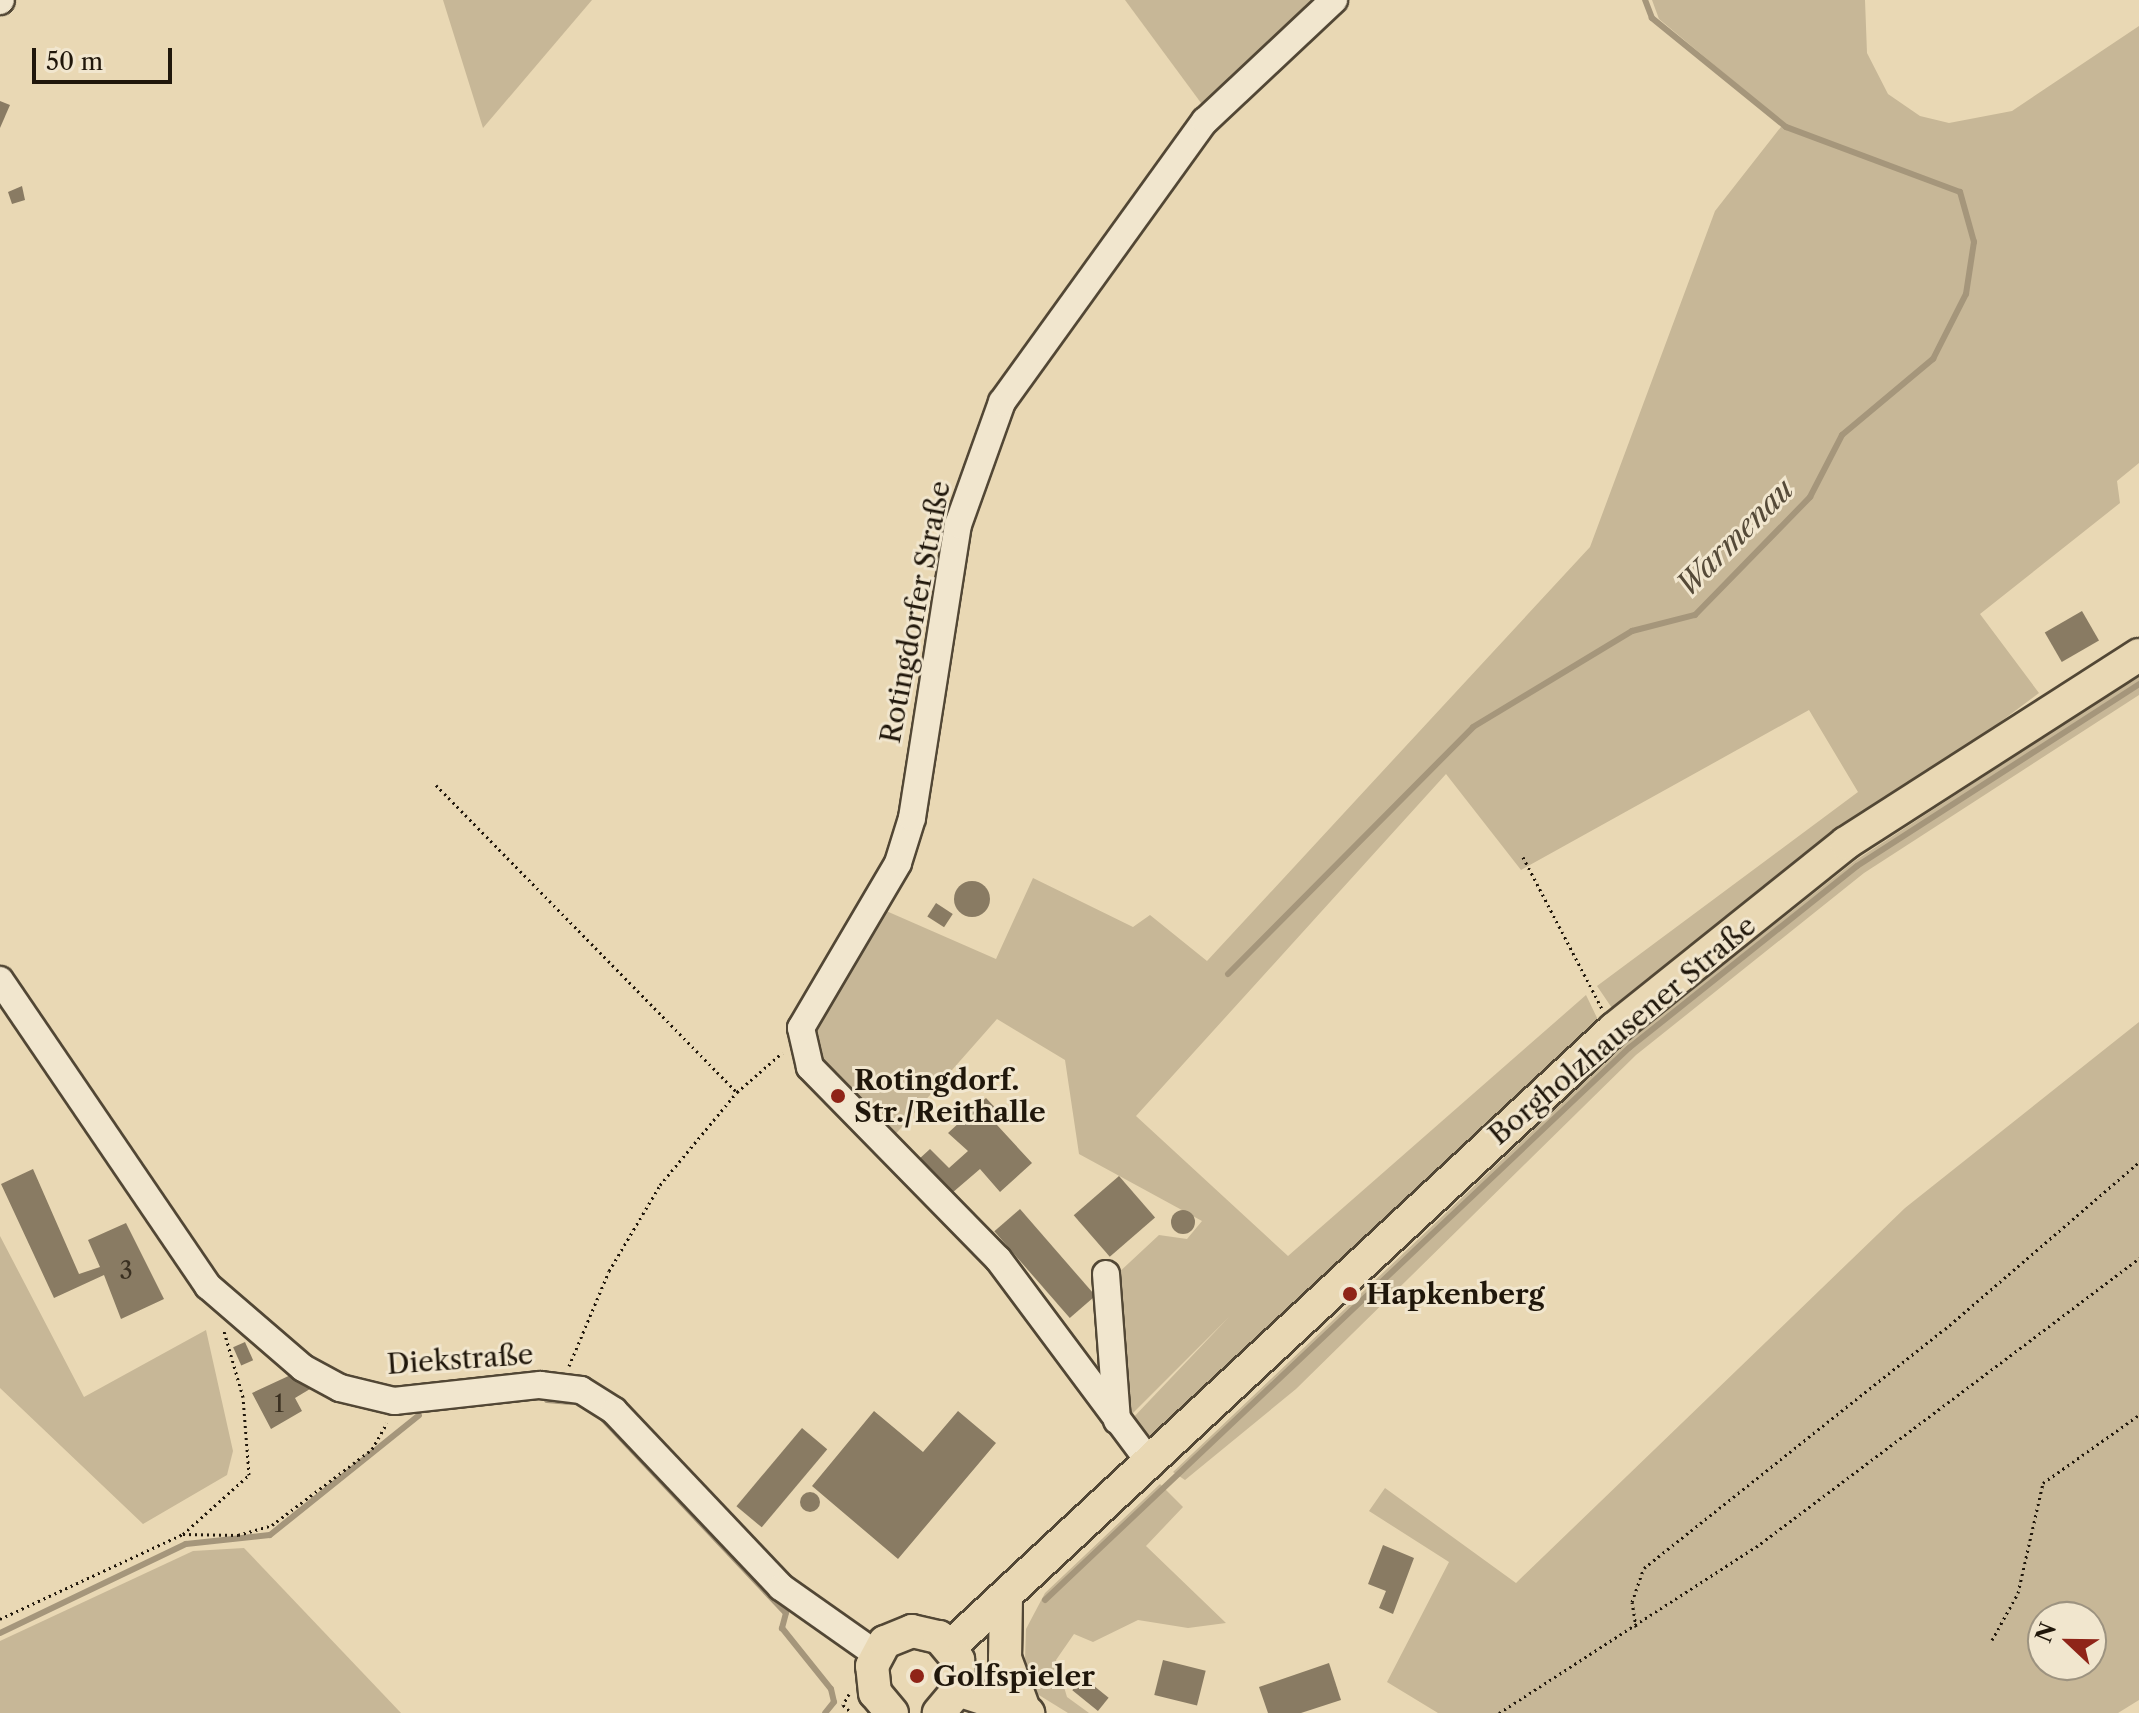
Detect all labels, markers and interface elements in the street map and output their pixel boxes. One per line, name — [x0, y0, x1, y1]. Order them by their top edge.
scale bar — [36, 32, 176, 82]
text: 50 m — [46, 47, 103, 76]
water label: Warmenau — [1669, 472, 1801, 604]
street label: Rotingdorfer Straße — [873, 478, 957, 746]
street label: Borgholzhausener Straße — [1481, 908, 1763, 1152]
place label: Rotingdorf. Str./Reithalle — [854, 1063, 1046, 1129]
marker: Rotingdorf. Str./Reithalle — [829, 1087, 847, 1105]
house number: 3 — [119, 1257, 133, 1285]
place label: Hapkenberg — [1366, 1277, 1545, 1311]
marker: Hapkenberg — [1341, 1285, 1359, 1303]
street label: Diekstraße — [386, 1337, 534, 1381]
house number: 1 — [274, 1390, 284, 1418]
north arrow — [2027, 1601, 2107, 1681]
text: N — [2030, 1619, 2062, 1646]
place label: Golfspieler — [933, 1659, 1095, 1693]
marker: Golfspieler — [908, 1667, 926, 1685]

